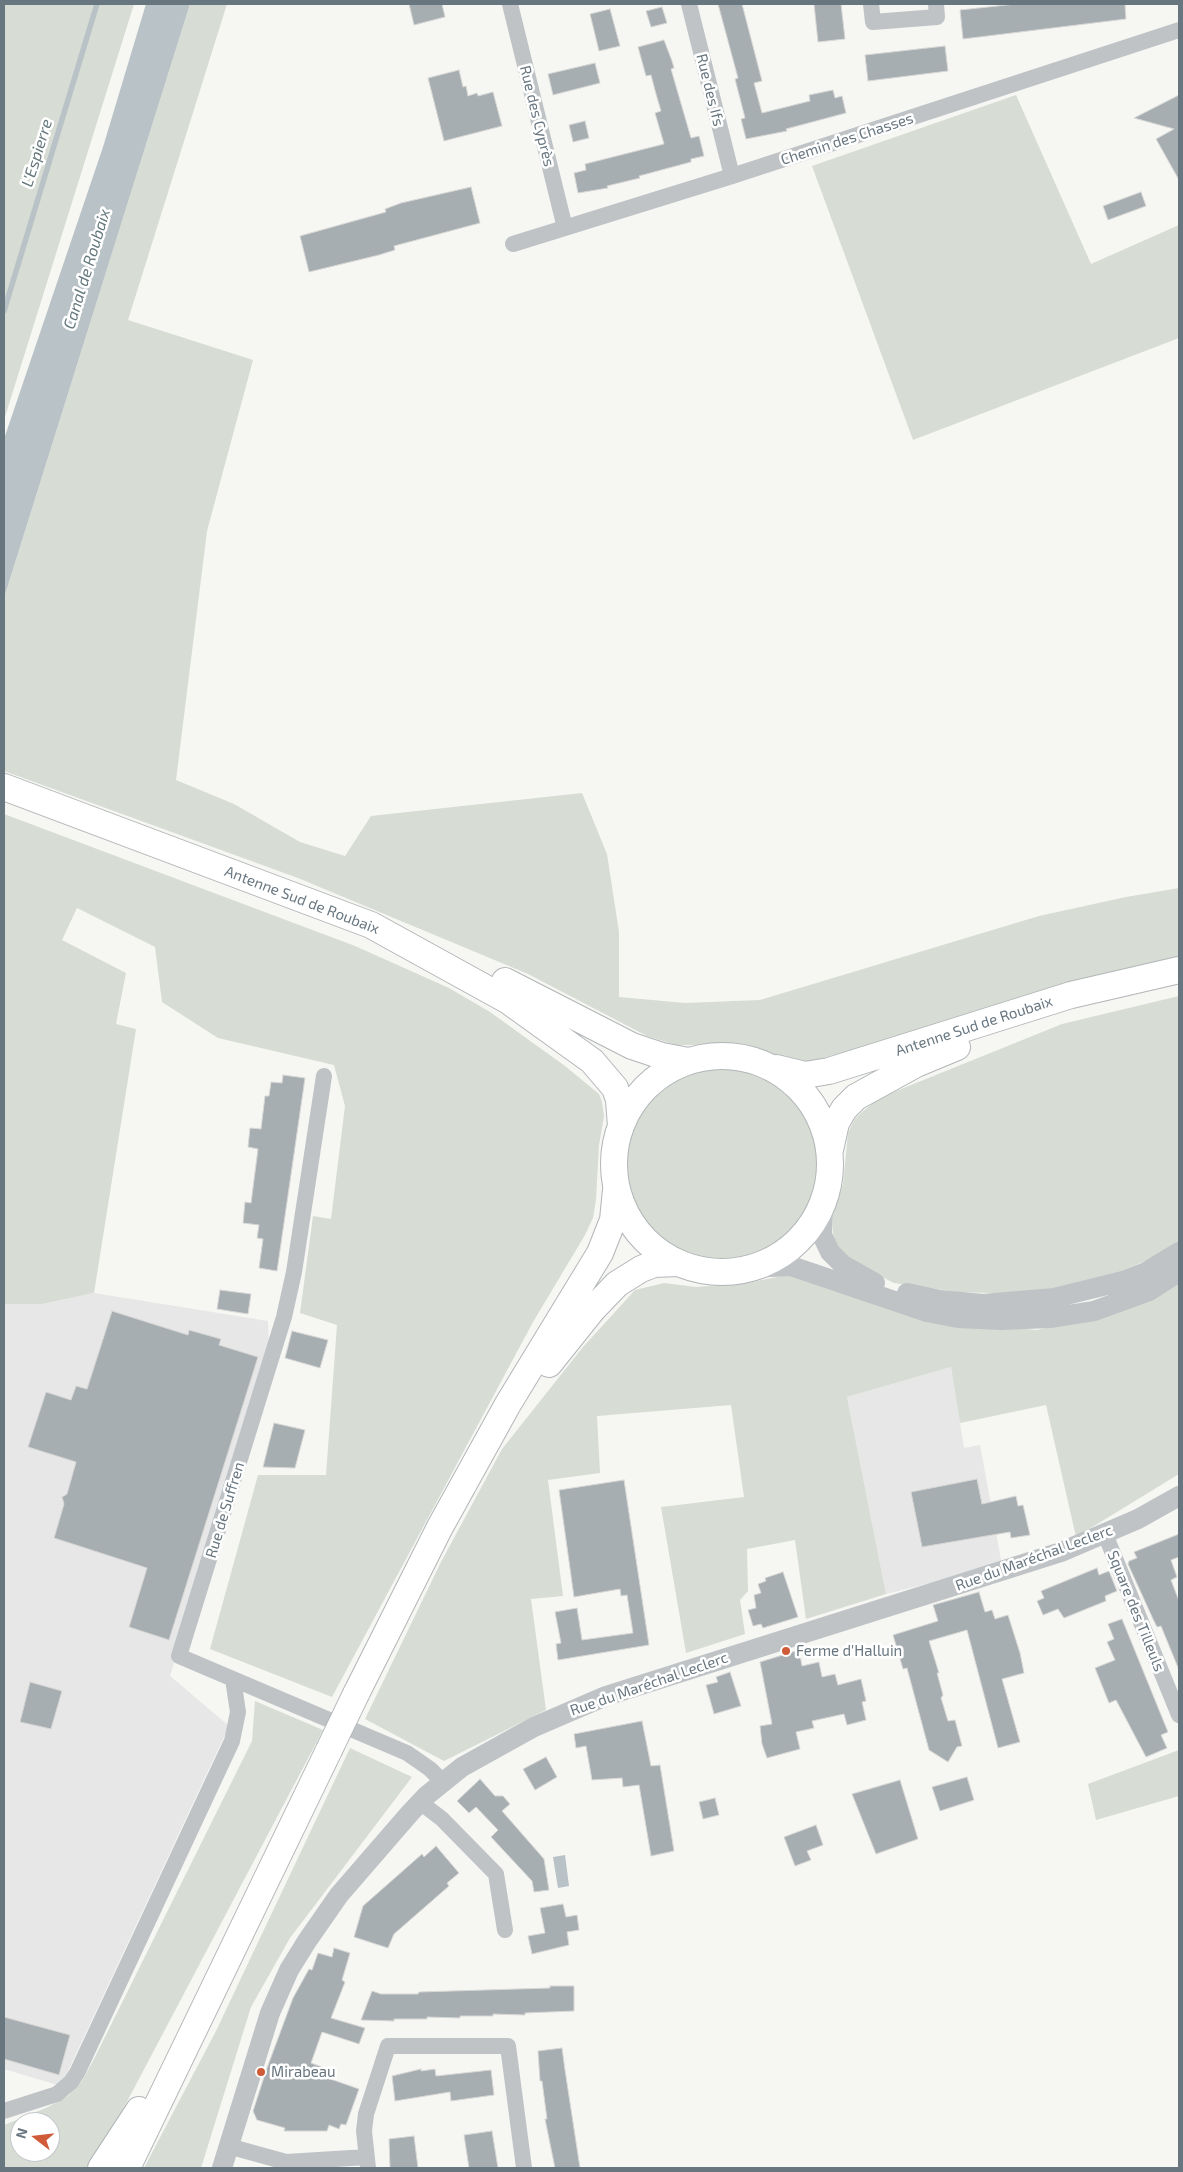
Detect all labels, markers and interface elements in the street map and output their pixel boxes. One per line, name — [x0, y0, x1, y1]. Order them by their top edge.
street label: Rue des Ifs — [692, 52, 728, 128]
street label: Rue des Cyprès — [516, 64, 558, 168]
street label: Chemin des Chasses — [778, 109, 916, 169]
water label: L'Espierre — [18, 117, 56, 189]
water label: Canal de Roubaix — [60, 207, 114, 331]
street label: Antenne Sud de Roubaix — [222, 862, 382, 938]
street label: Antenne Sud de Roubaix — [893, 992, 1055, 1060]
street label: Rue de Suffren — [202, 1460, 248, 1560]
street label: Rue du Maréchal Leclerc — [953, 1521, 1115, 1595]
street label: Square des Tilleuls — [1104, 1548, 1168, 1674]
place label: Ferme d'Halluin — [796, 1642, 902, 1660]
marker: Ferme d'Halluin — [780, 1645, 792, 1657]
street label: Rue du Maréchal Leclerc — [568, 1649, 730, 1719]
place label: Mirabeau — [271, 2063, 336, 2081]
marker: Mirabeau — [255, 2066, 267, 2078]
north arrow — [10, 2112, 60, 2162]
text: N — [11, 2126, 31, 2140]

